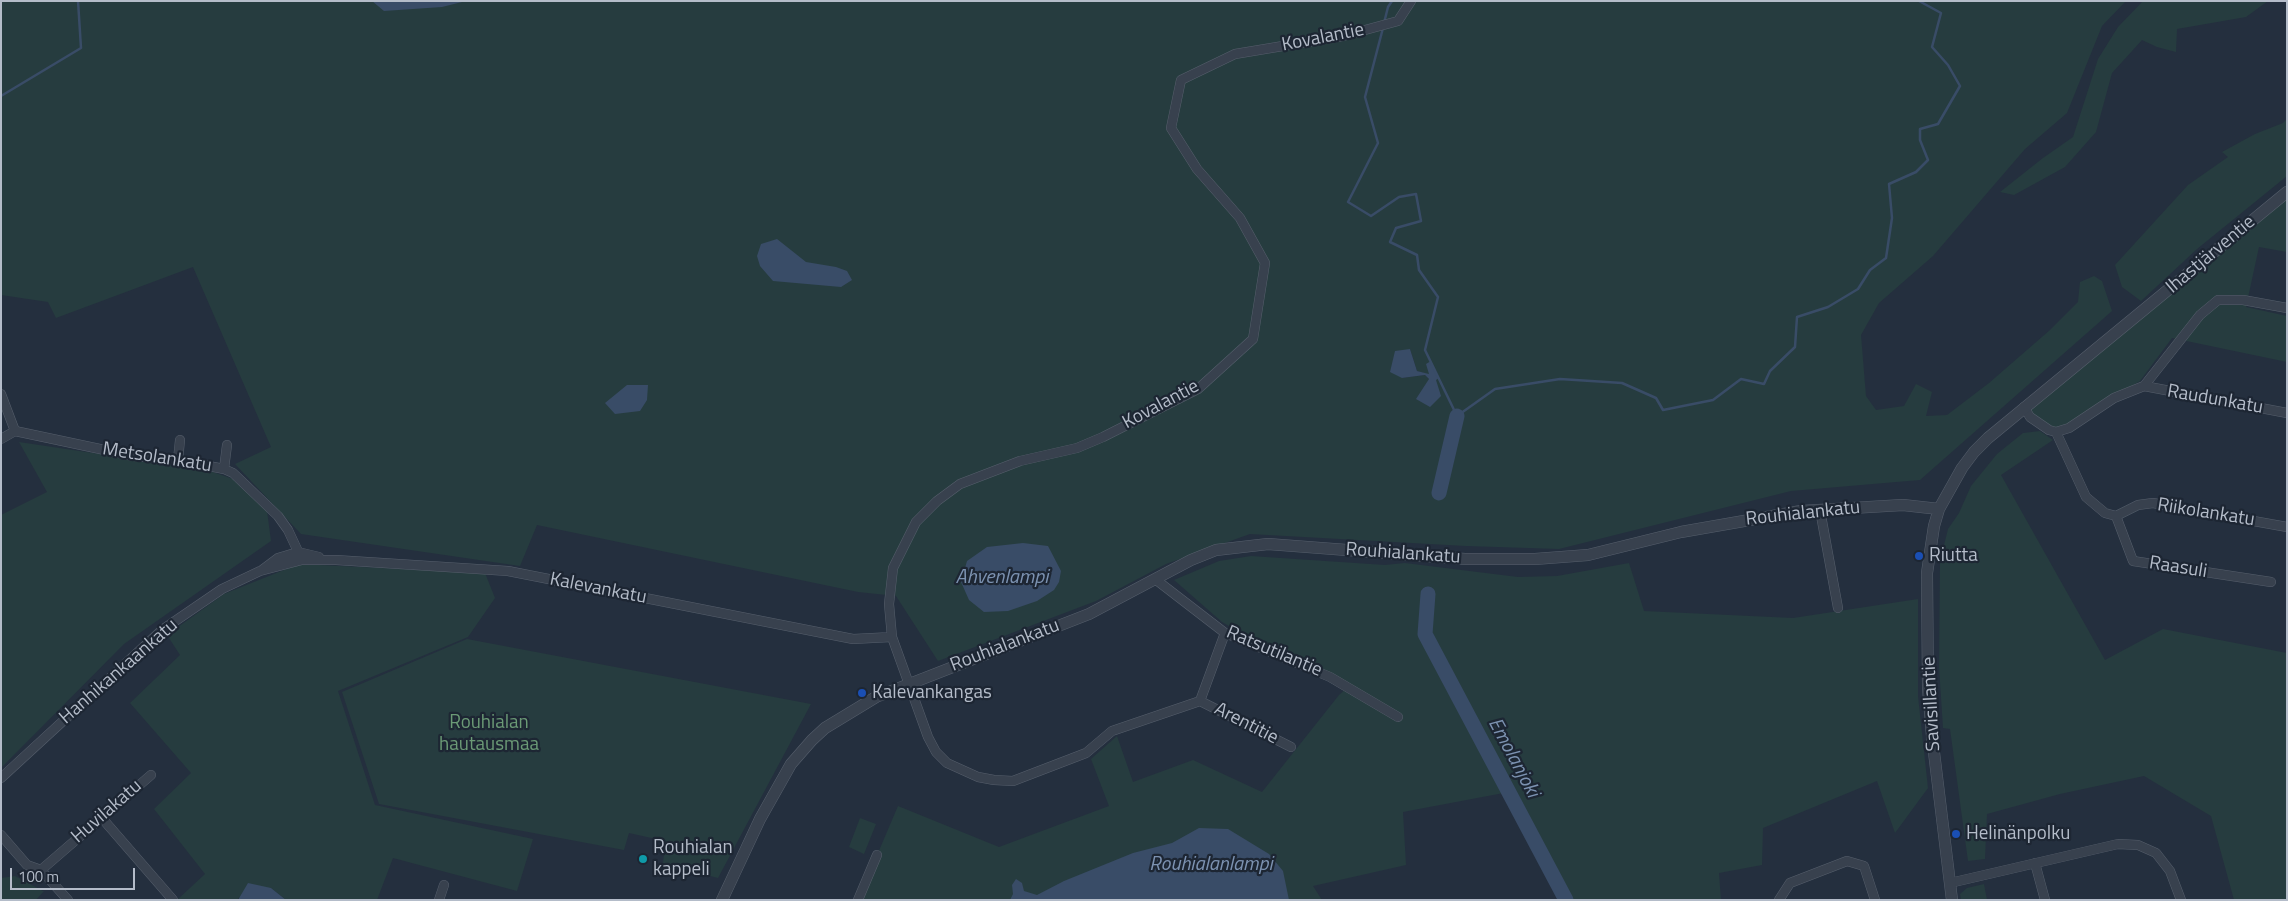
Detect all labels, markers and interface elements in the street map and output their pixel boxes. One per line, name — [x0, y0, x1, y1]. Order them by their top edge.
street label: Kovalantie — [1280, 19, 1366, 57]
street label: Ihastjärventie — [2162, 211, 2260, 299]
street label: Kovalantie — [1119, 375, 1203, 435]
street label: Raudunkatu — [2165, 380, 2265, 420]
street label: Metsolankatu — [101, 438, 213, 478]
street label: Riikolankatu — [2156, 494, 2256, 532]
street label: Rouhialankatu — [1745, 497, 1861, 531]
street label: Rouhialankatu — [1345, 539, 1461, 569]
place label: Riutta — [1929, 545, 1978, 567]
marker: Riutta — [1913, 550, 1925, 562]
street label: Raasuli — [2147, 552, 2209, 584]
water label: Ahvenlampi — [956, 566, 1048, 590]
street label: Kalevankatu — [548, 568, 648, 610]
street label: Hanhikankaankatu — [55, 614, 183, 730]
street label: Rouhialankatu — [947, 615, 1063, 677]
street label: Ratsutilantie — [1223, 622, 1325, 682]
street label: Savisillantie — [1918, 656, 1946, 752]
place label: Kalevankangas — [872, 682, 992, 704]
marker: Kalevankangas — [856, 687, 868, 699]
street label: Arentitie — [1210, 698, 1282, 750]
park label: Rouhialan hautausmaa — [439, 712, 539, 756]
water label: Emolanjoki — [1482, 714, 1544, 802]
street label: Huvilakatu — [67, 775, 147, 849]
place label: Helinänpolku — [1966, 823, 2070, 845]
marker: Helinänpolku — [1950, 828, 1962, 840]
place label: Rouhialan kappeli — [653, 837, 733, 881]
marker: Rouhialan kappeli — [637, 853, 649, 865]
water label: Rouhialanlampi — [1149, 853, 1273, 877]
scale bar — [12, 858, 138, 890]
text: 100 m — [18, 865, 59, 888]

